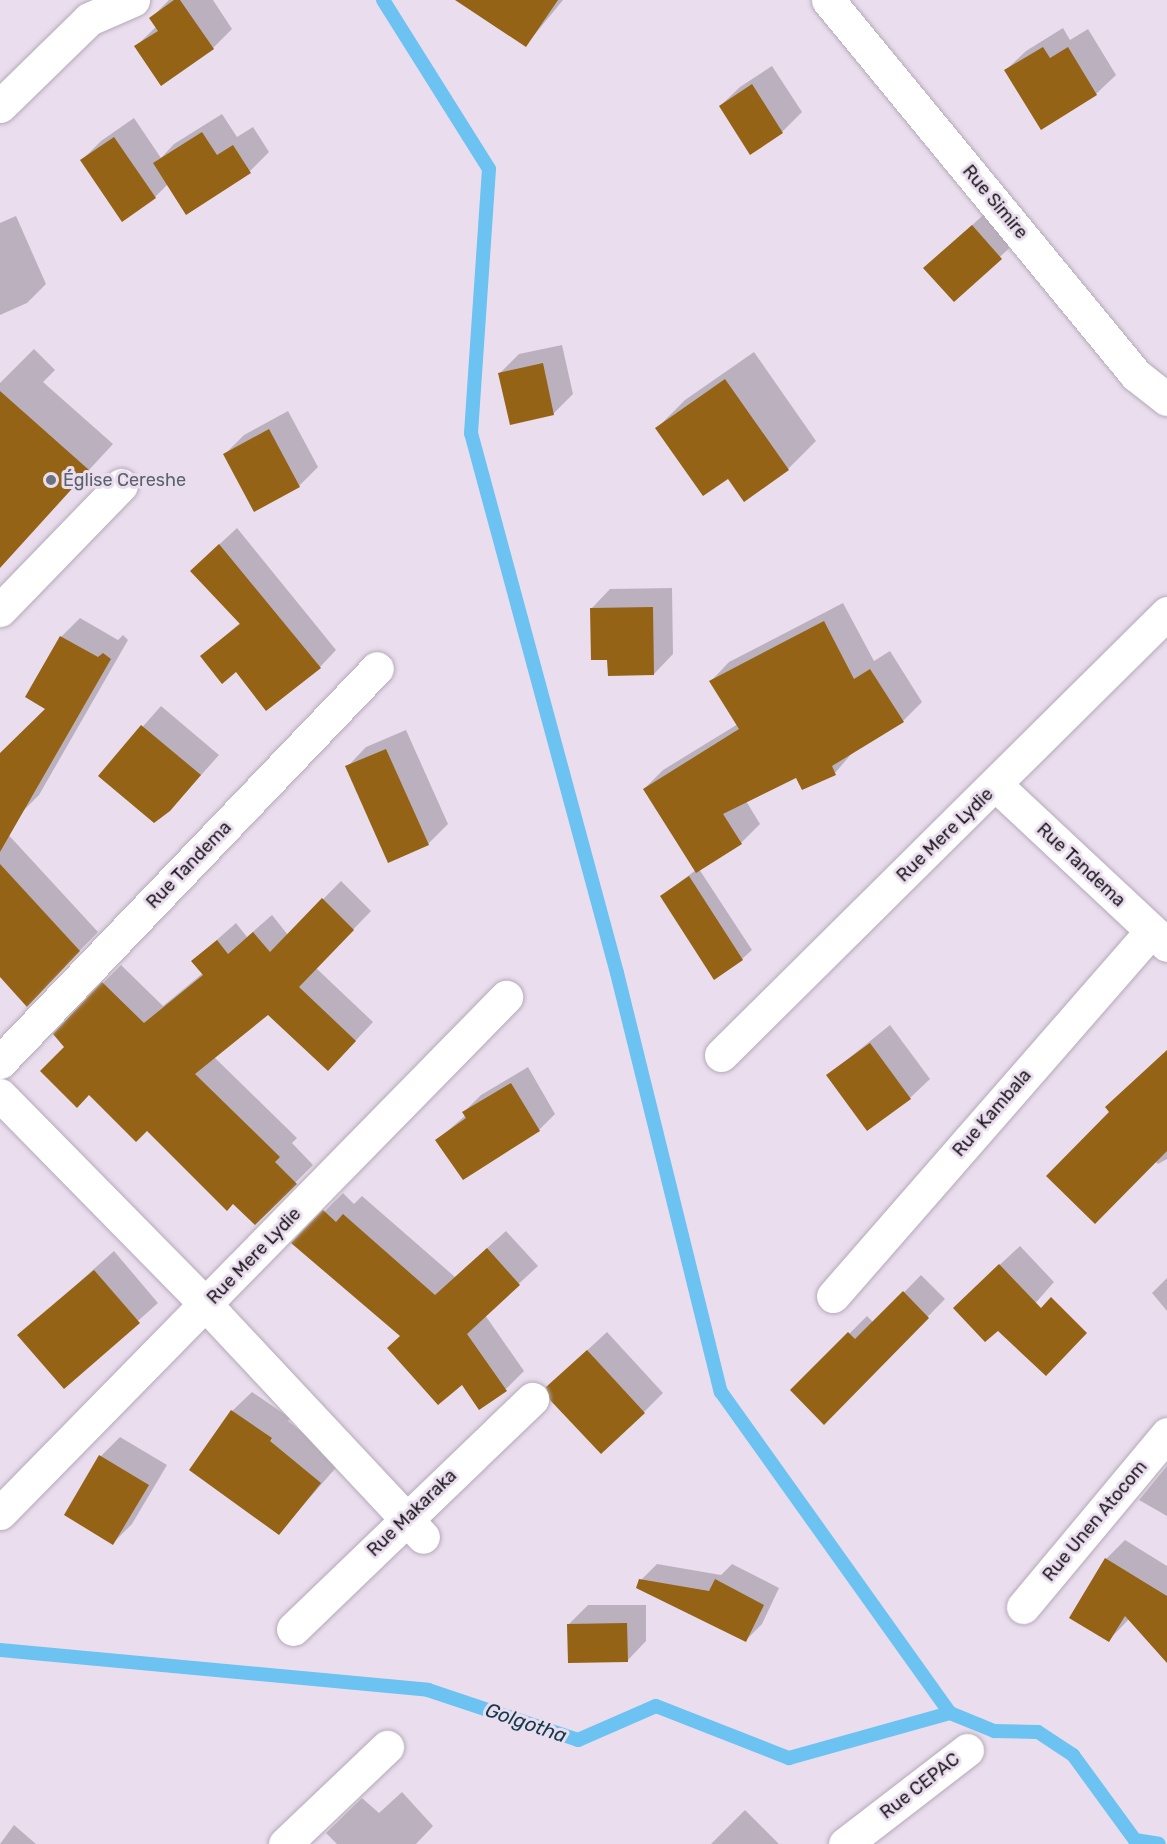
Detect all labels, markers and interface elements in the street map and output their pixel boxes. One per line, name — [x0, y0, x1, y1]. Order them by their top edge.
street label: Rue Simire — [958, 161, 1032, 243]
place label: Église Cereshe — [63, 469, 186, 491]
marker: Église Cereshe — [44, 473, 58, 487]
street label: Rue Mere Lydie — [892, 784, 998, 886]
street label: Rue Tandema — [142, 817, 236, 913]
street label: Rue Tandema — [1032, 818, 1130, 912]
street label: Rue Kambala — [948, 1065, 1036, 1161]
street label: Rue Mere Lydie — [203, 1203, 305, 1309]
street label: Rue Unen Atocom — [1038, 1456, 1152, 1586]
street label: Rue Makaraka — [363, 1465, 461, 1561]
water label: Golgotha — [482, 1698, 570, 1748]
street label: Rue CEPAC — [876, 1748, 964, 1824]

